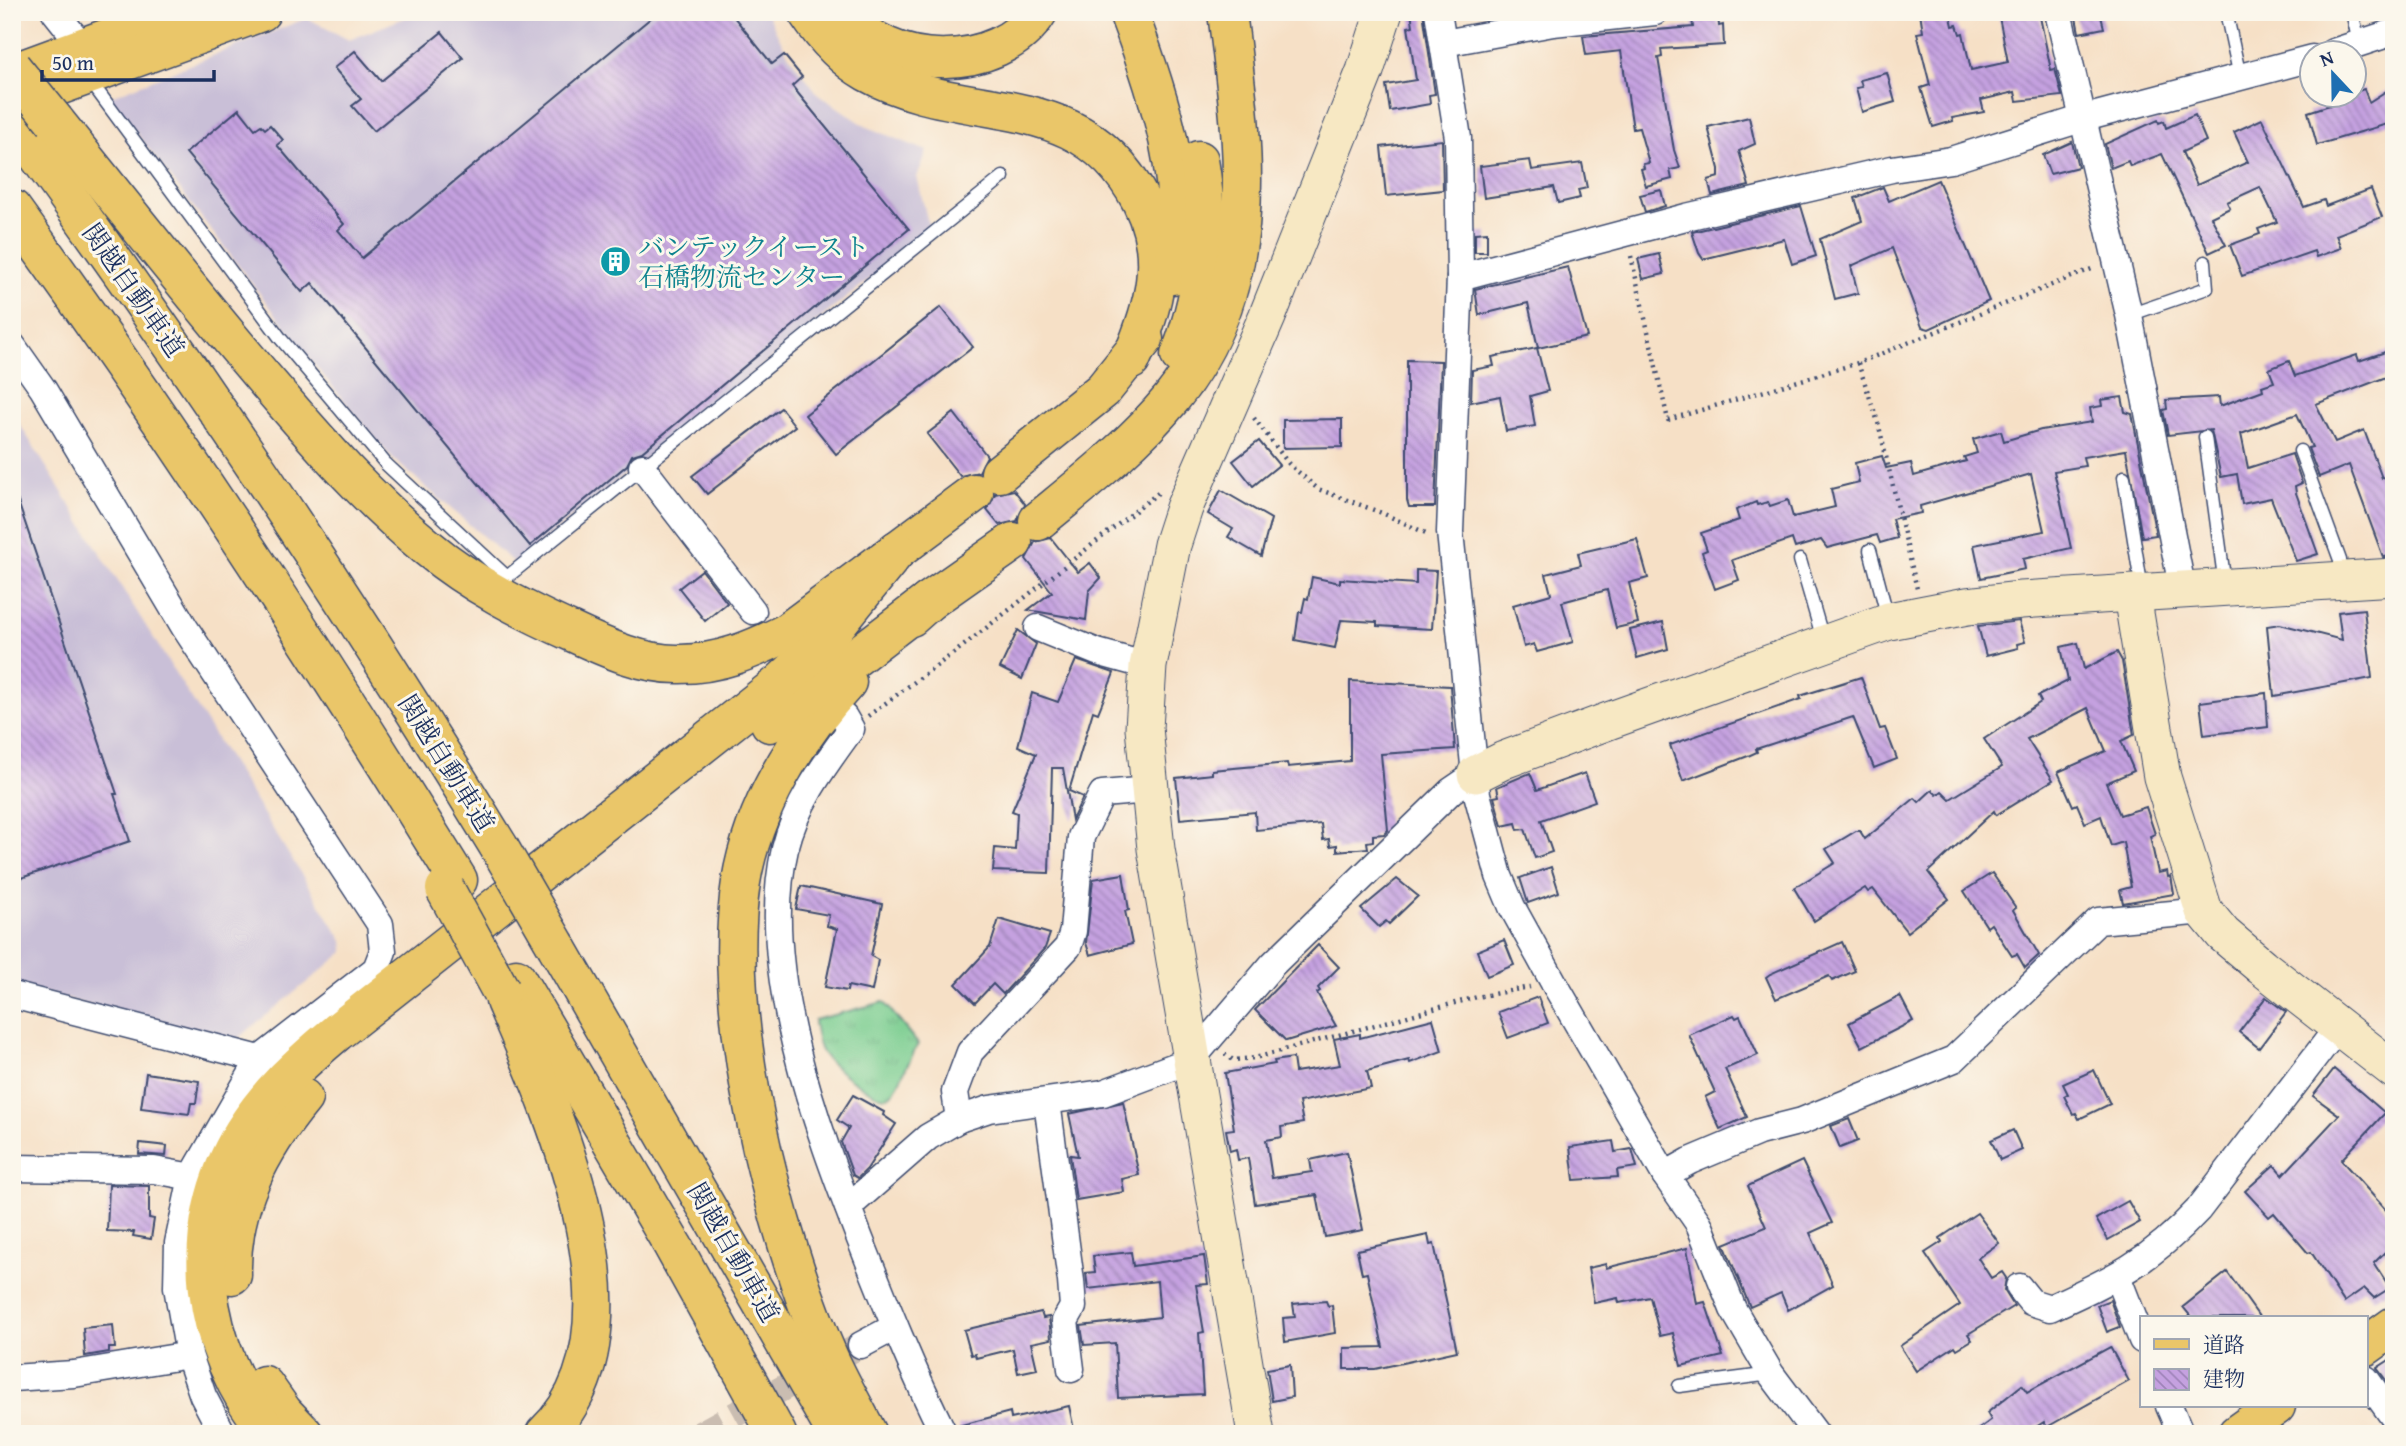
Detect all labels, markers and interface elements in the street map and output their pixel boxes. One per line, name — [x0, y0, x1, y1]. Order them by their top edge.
scale bar — [42, 38, 214, 82]
north arrow — [2298, 38, 2368, 108]
text: N — [2315, 43, 2338, 74]
text: 50 m — [52, 47, 94, 78]
street label: 関越自動車道 — [73, 215, 195, 365]
place label: バンテックイースト 石橋物流センター — [638, 227, 869, 296]
building icon: バンテックイースト 石橋物流センター — [598, 244, 632, 278]
street label: 関越自動車道 — [389, 687, 505, 839]
street label: 関越自動車道 — [678, 1175, 790, 1329]
legend — [2140, 1316, 2368, 1408]
text: 道路 — [2203, 1329, 2245, 1360]
text: 建物 — [2203, 1363, 2245, 1394]

